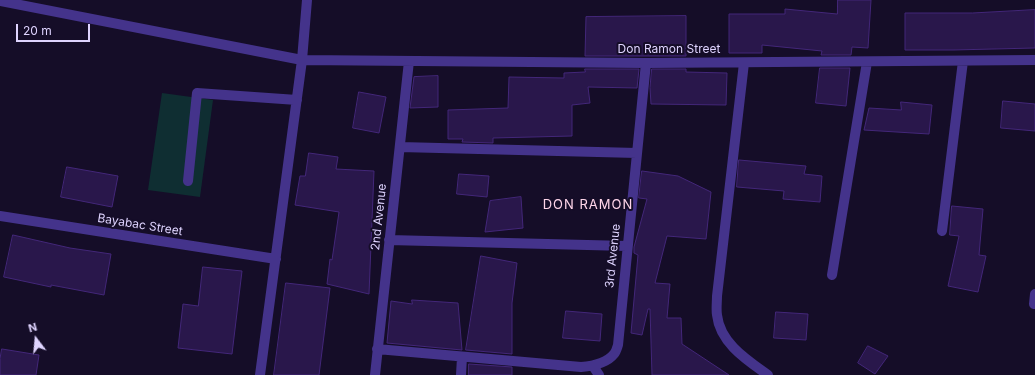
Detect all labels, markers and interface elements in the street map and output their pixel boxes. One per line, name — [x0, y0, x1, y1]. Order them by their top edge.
scale bar — [18, 16, 92, 42]
text: 20 m — [23, 23, 52, 38]
street label: Don Ramon Street — [618, 42, 720, 56]
street label: 2nd Avenue — [368, 183, 390, 251]
district label: DON RAMON — [543, 197, 633, 213]
street label: Bayabac Street — [96, 211, 184, 239]
street label: 3rd Avenue — [602, 223, 624, 289]
north arrow — [16, 319, 56, 359]
text: N — [27, 320, 39, 335]

